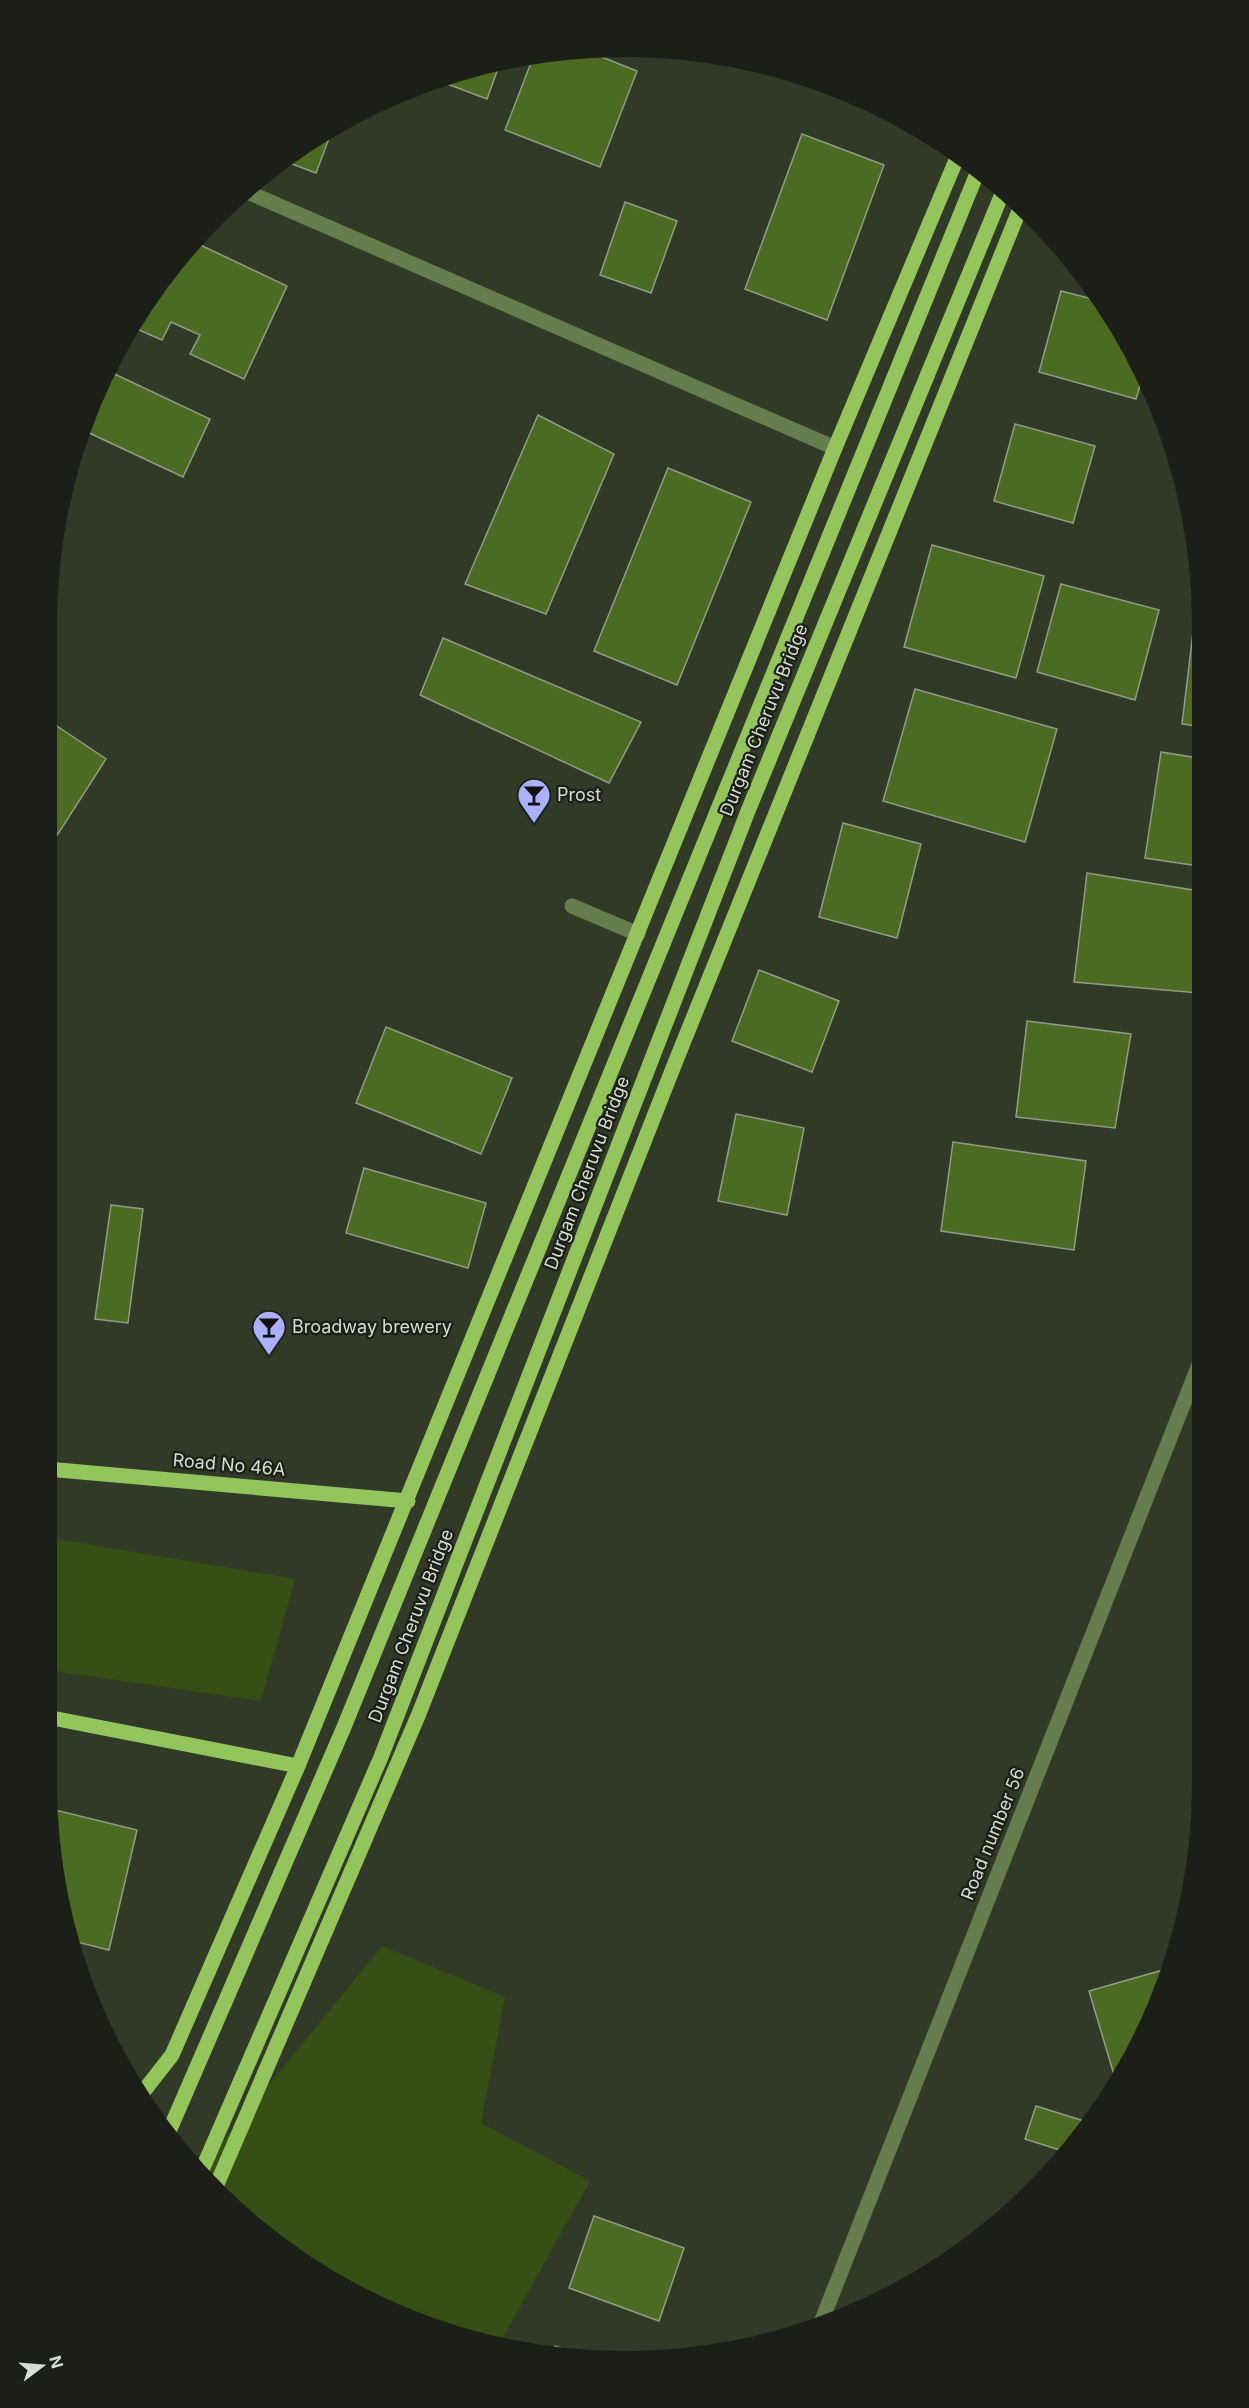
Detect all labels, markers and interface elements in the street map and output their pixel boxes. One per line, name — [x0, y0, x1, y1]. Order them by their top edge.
street label: Durgam Cheruvu Bridge — [715, 621, 812, 819]
bar icon: Prost — [516, 777, 552, 824]
place label: Prost — [557, 784, 601, 805]
street label: Durgam Cheruvu Bridge — [540, 1073, 633, 1272]
bar icon: Broadway brewery — [251, 1309, 287, 1356]
place label: Broadway brewery — [292, 1316, 452, 1337]
street label: Road No 46A — [172, 1449, 286, 1480]
street label: Durgam Cheruvu Bridge — [364, 1526, 457, 1725]
street label: Road number 56 — [956, 1765, 1029, 1903]
north arrow — [12, 2336, 72, 2396]
text: N — [45, 2353, 68, 2370]

